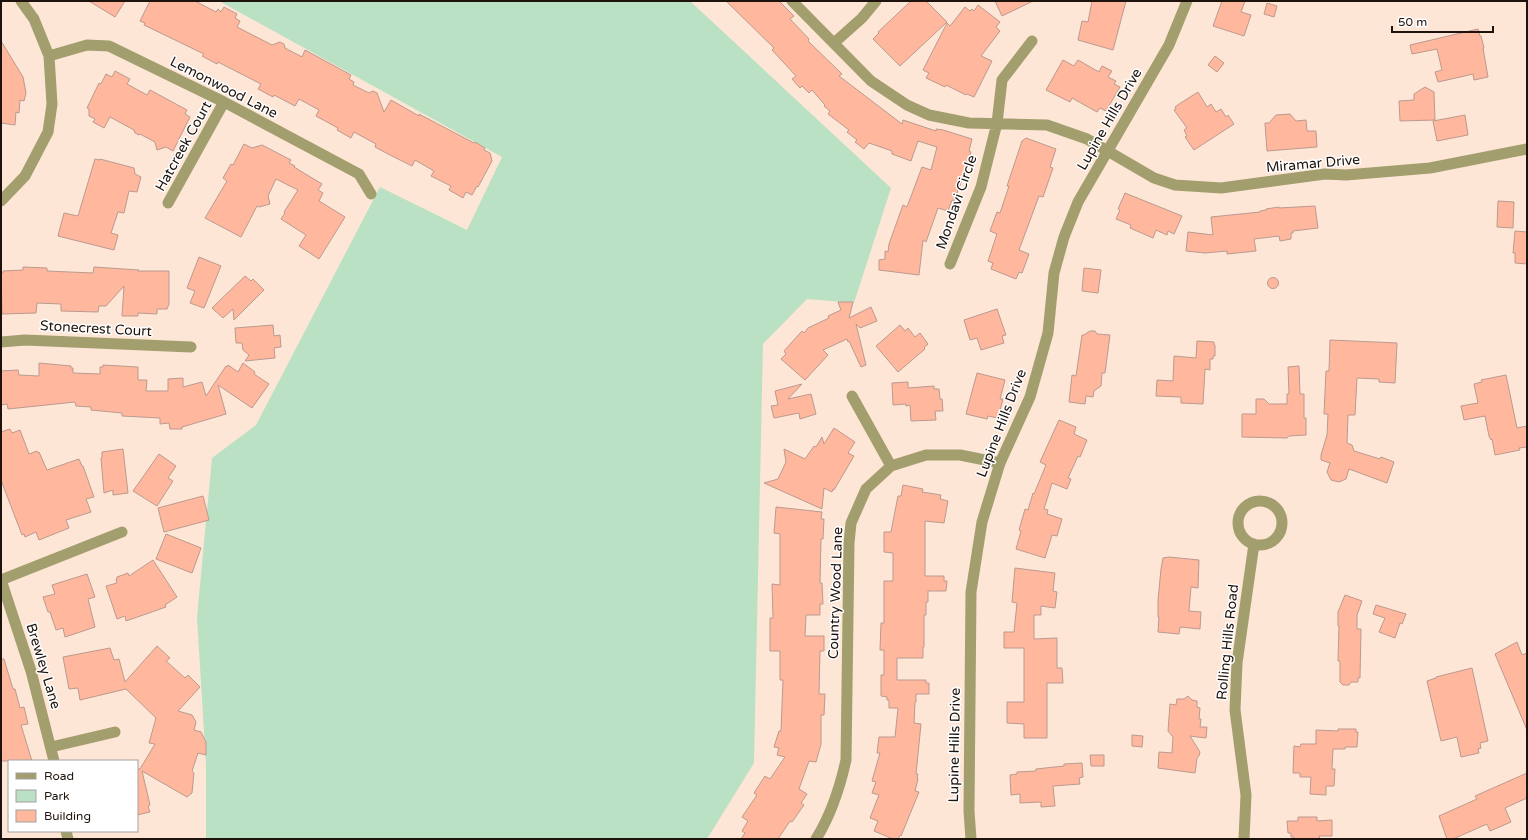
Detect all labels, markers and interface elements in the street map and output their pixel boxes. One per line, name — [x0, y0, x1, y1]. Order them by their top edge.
scale bar — [1392, 8, 1493, 34]
text: 50 m — [1398, 15, 1427, 29]
street label: Lemonwood Lane — [167, 53, 281, 122]
street label: Lupine Hills Drive — [1073, 65, 1146, 173]
street label: Hatcreek Court — [152, 98, 216, 194]
street label: Miramar Drive — [1265, 151, 1361, 176]
street label: Mondavi Circle — [932, 153, 981, 252]
street label: Stonecrest Court — [40, 317, 153, 340]
street label: Lupine Hills Drive — [973, 367, 1030, 480]
street label: Country Wood Lane — [825, 527, 846, 659]
street label: Rolling Hills Road — [1213, 583, 1242, 701]
street label: Brewley Lane — [22, 621, 65, 711]
street label: Lupine Hills Drive — [945, 687, 964, 803]
legend — [8, 760, 138, 832]
text: Road — [44, 769, 74, 783]
text: Park — [44, 789, 70, 803]
text: Building — [44, 809, 91, 823]

